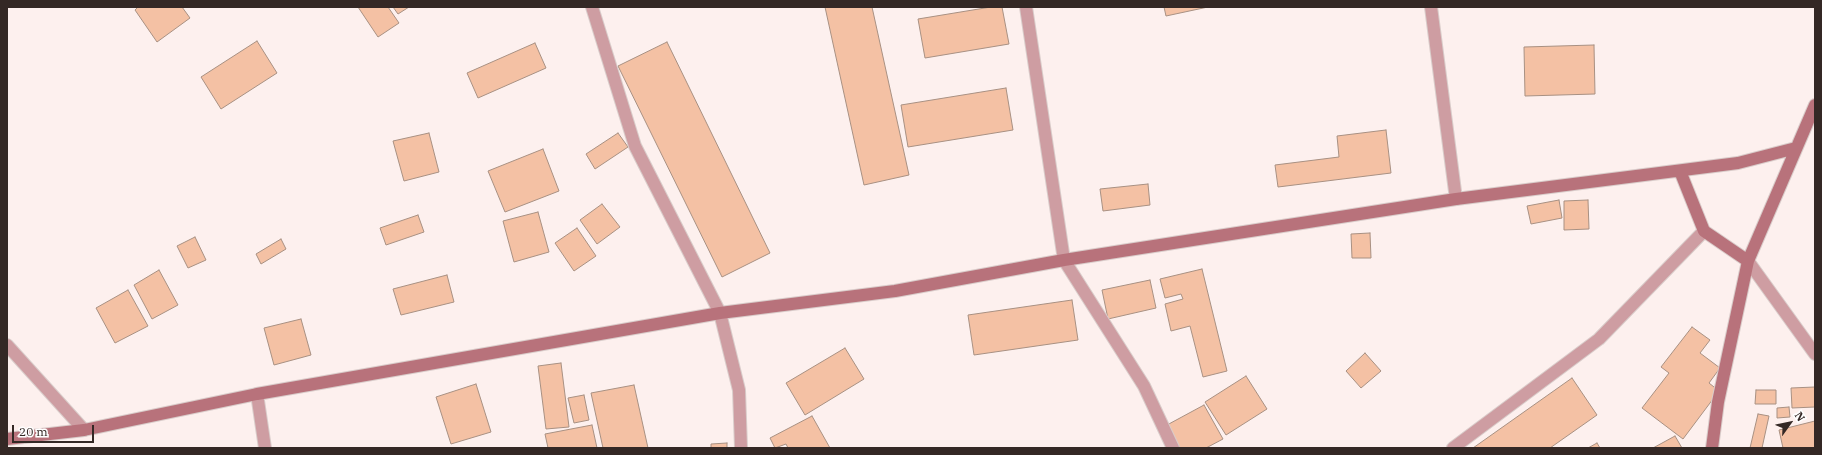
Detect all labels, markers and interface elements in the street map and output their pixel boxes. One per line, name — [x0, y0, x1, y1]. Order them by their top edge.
north arrow — [1770, 403, 1810, 443]
text: N — [1792, 409, 1808, 424]
scale bar — [14, 417, 96, 443]
text: 20 m — [19, 424, 48, 439]

